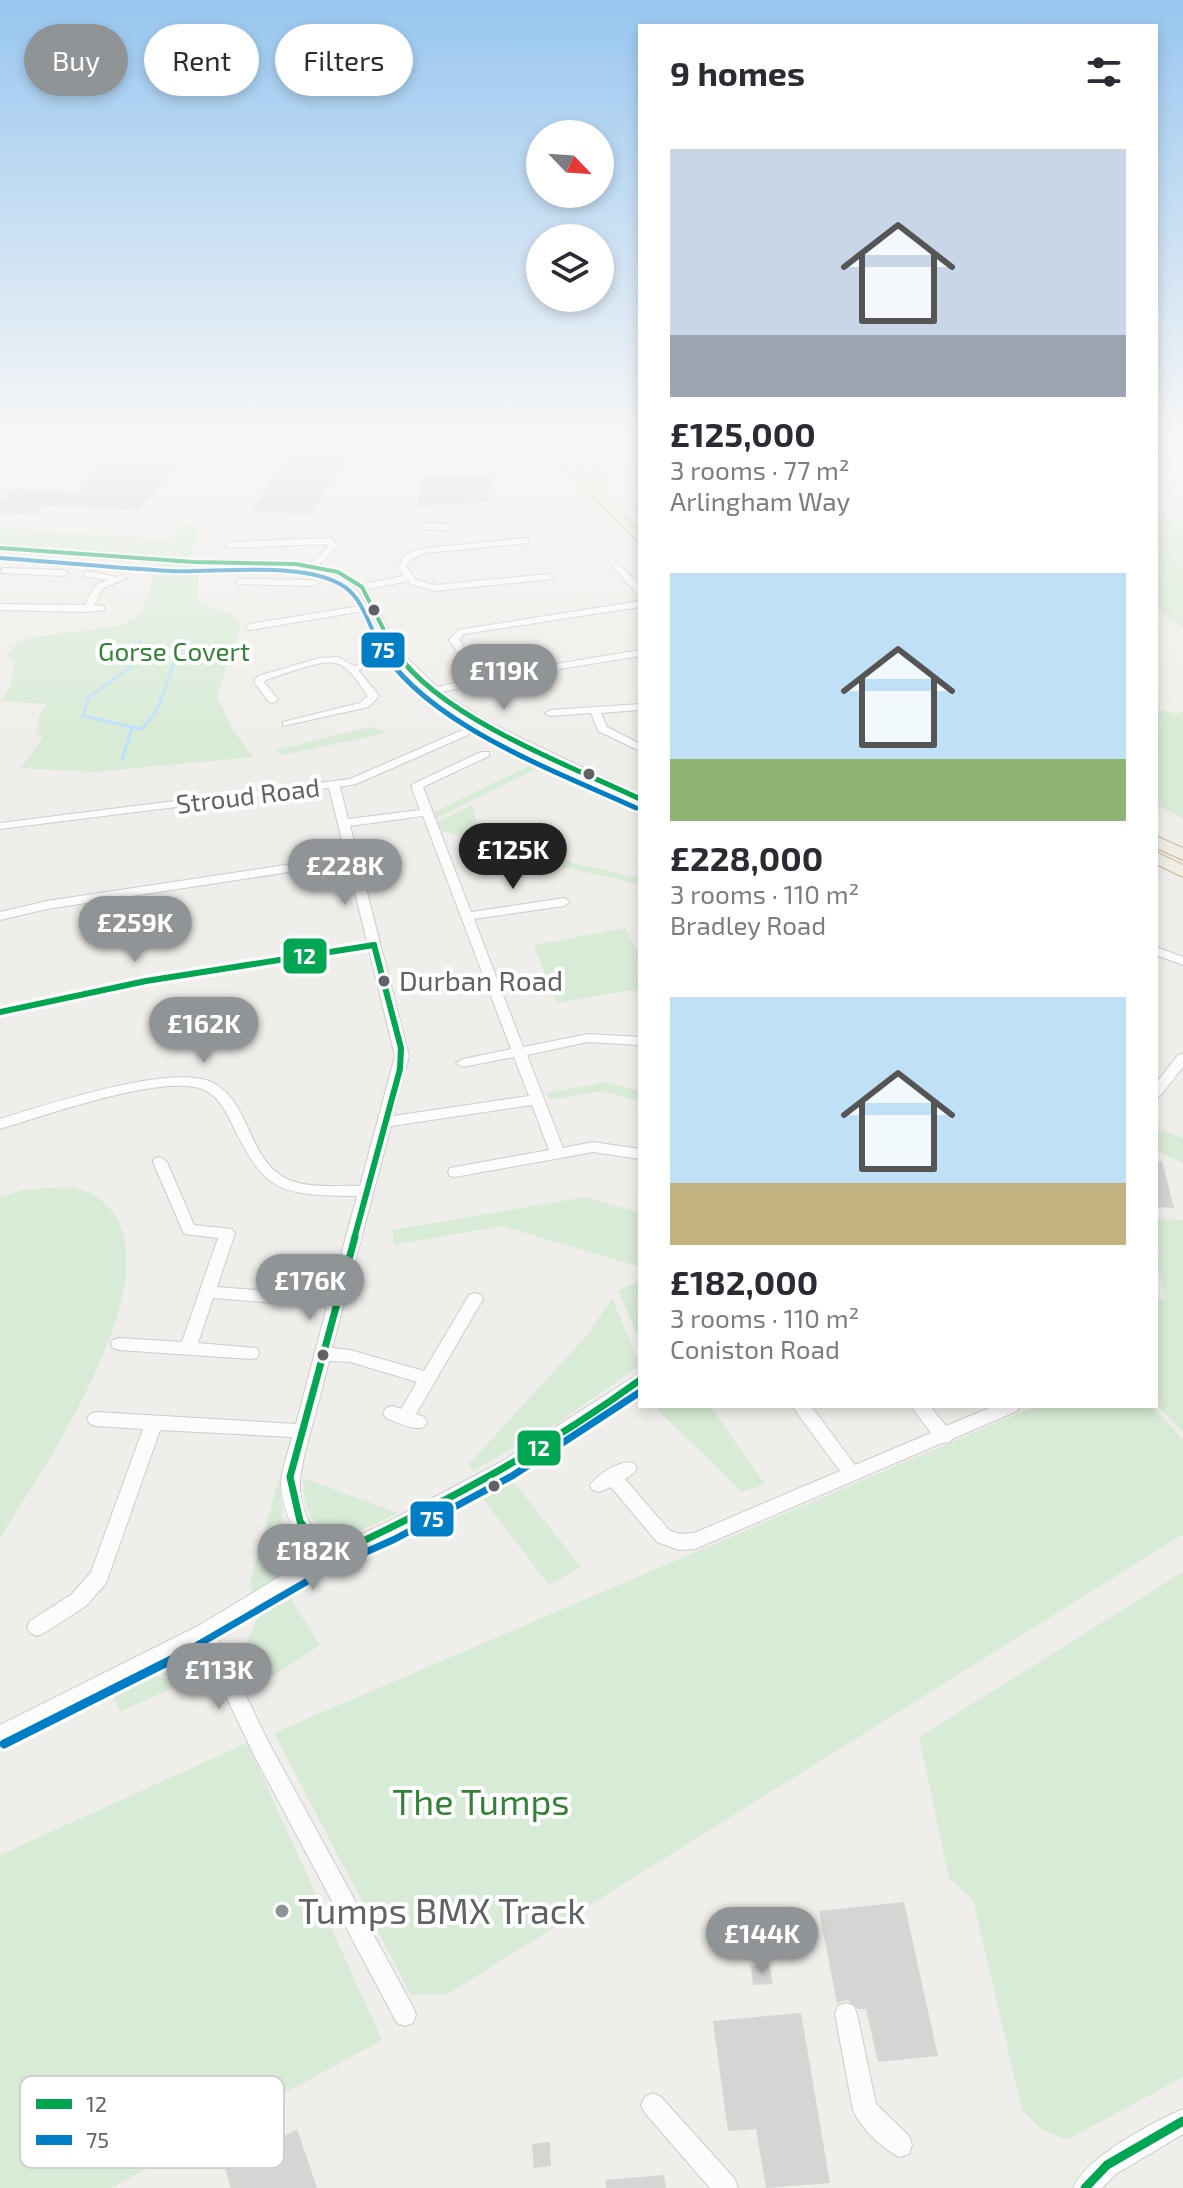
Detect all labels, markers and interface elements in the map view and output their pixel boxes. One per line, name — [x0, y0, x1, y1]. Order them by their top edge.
chip: Buy — [24, 24, 128, 96]
chip: Rent — [144, 24, 259, 96]
chip: Filters — [275, 24, 413, 96]
icon: filters — [1082, 50, 1126, 94]
text: 9 homes — [670, 52, 805, 93]
north arrow — [526, 120, 614, 208]
map controls — [526, 120, 614, 312]
icon: home — [826, 201, 970, 345]
button: layers — [526, 224, 614, 312]
text: £125,000 — [670, 413, 816, 454]
text: 3 rooms · 77 m² — [670, 454, 850, 485]
text: Arlingham Way — [670, 485, 850, 516]
unlabelled marker — [366, 602, 382, 618]
icon: home — [826, 625, 970, 769]
line badge: 75 — [360, 631, 406, 669]
park label: Gorse Covert — [98, 635, 250, 666]
text: 75 — [371, 636, 395, 662]
pin: £119K — [448, 644, 560, 712]
text: £119K — [469, 654, 539, 685]
unlabelled marker — [581, 766, 597, 782]
street label: Stroud Road — [174, 770, 321, 819]
pin: £125K — [457, 823, 569, 891]
text: £125K — [477, 833, 549, 864]
text: £228,000 — [670, 837, 823, 878]
pin: £228K — [289, 839, 401, 907]
text: £228K — [306, 849, 384, 880]
text: 3 rooms · 110 m² — [670, 878, 859, 909]
pin: £259K — [79, 896, 191, 964]
text: £259K — [97, 906, 173, 937]
text: Bradley Road — [670, 909, 826, 940]
line badge: 12 — [282, 937, 328, 975]
text: 12 — [294, 942, 316, 968]
place label: Durban Road — [399, 963, 563, 997]
marker: Durban Road — [376, 973, 392, 989]
pin: £162K — [148, 997, 260, 1065]
text: £162K — [167, 1007, 241, 1038]
icon: home — [826, 1049, 970, 1193]
pin: £176K — [254, 1254, 366, 1322]
text: £182,000 — [670, 1261, 818, 1302]
text: £176K — [274, 1264, 346, 1295]
text: 3 rooms · 110 m² — [670, 1302, 859, 1333]
text: Coniston Road — [670, 1333, 840, 1364]
unlabelled marker — [315, 1347, 331, 1363]
line badge: 12 — [516, 1429, 562, 1467]
text: 12 — [528, 1434, 550, 1460]
unlabelled marker — [486, 1478, 502, 1494]
line badge: 75 — [409, 1500, 455, 1538]
text: 75 — [420, 1505, 444, 1531]
pin: £182K — [257, 1524, 369, 1592]
text: £182K — [276, 1534, 350, 1565]
pin: £113K — [163, 1643, 275, 1711]
text: £113K — [185, 1653, 253, 1684]
park label: The Tumps — [392, 1779, 570, 1822]
place label: Tumps BMX Track — [298, 1888, 586, 1931]
marker: Tumps BMX Track — [273, 1902, 291, 1920]
pin: £144K — [706, 1907, 818, 1975]
text: £144K — [724, 1917, 800, 1948]
legend — [20, 2076, 284, 2168]
text: 12 — [86, 2090, 107, 2116]
text: 75 — [86, 2126, 109, 2152]

